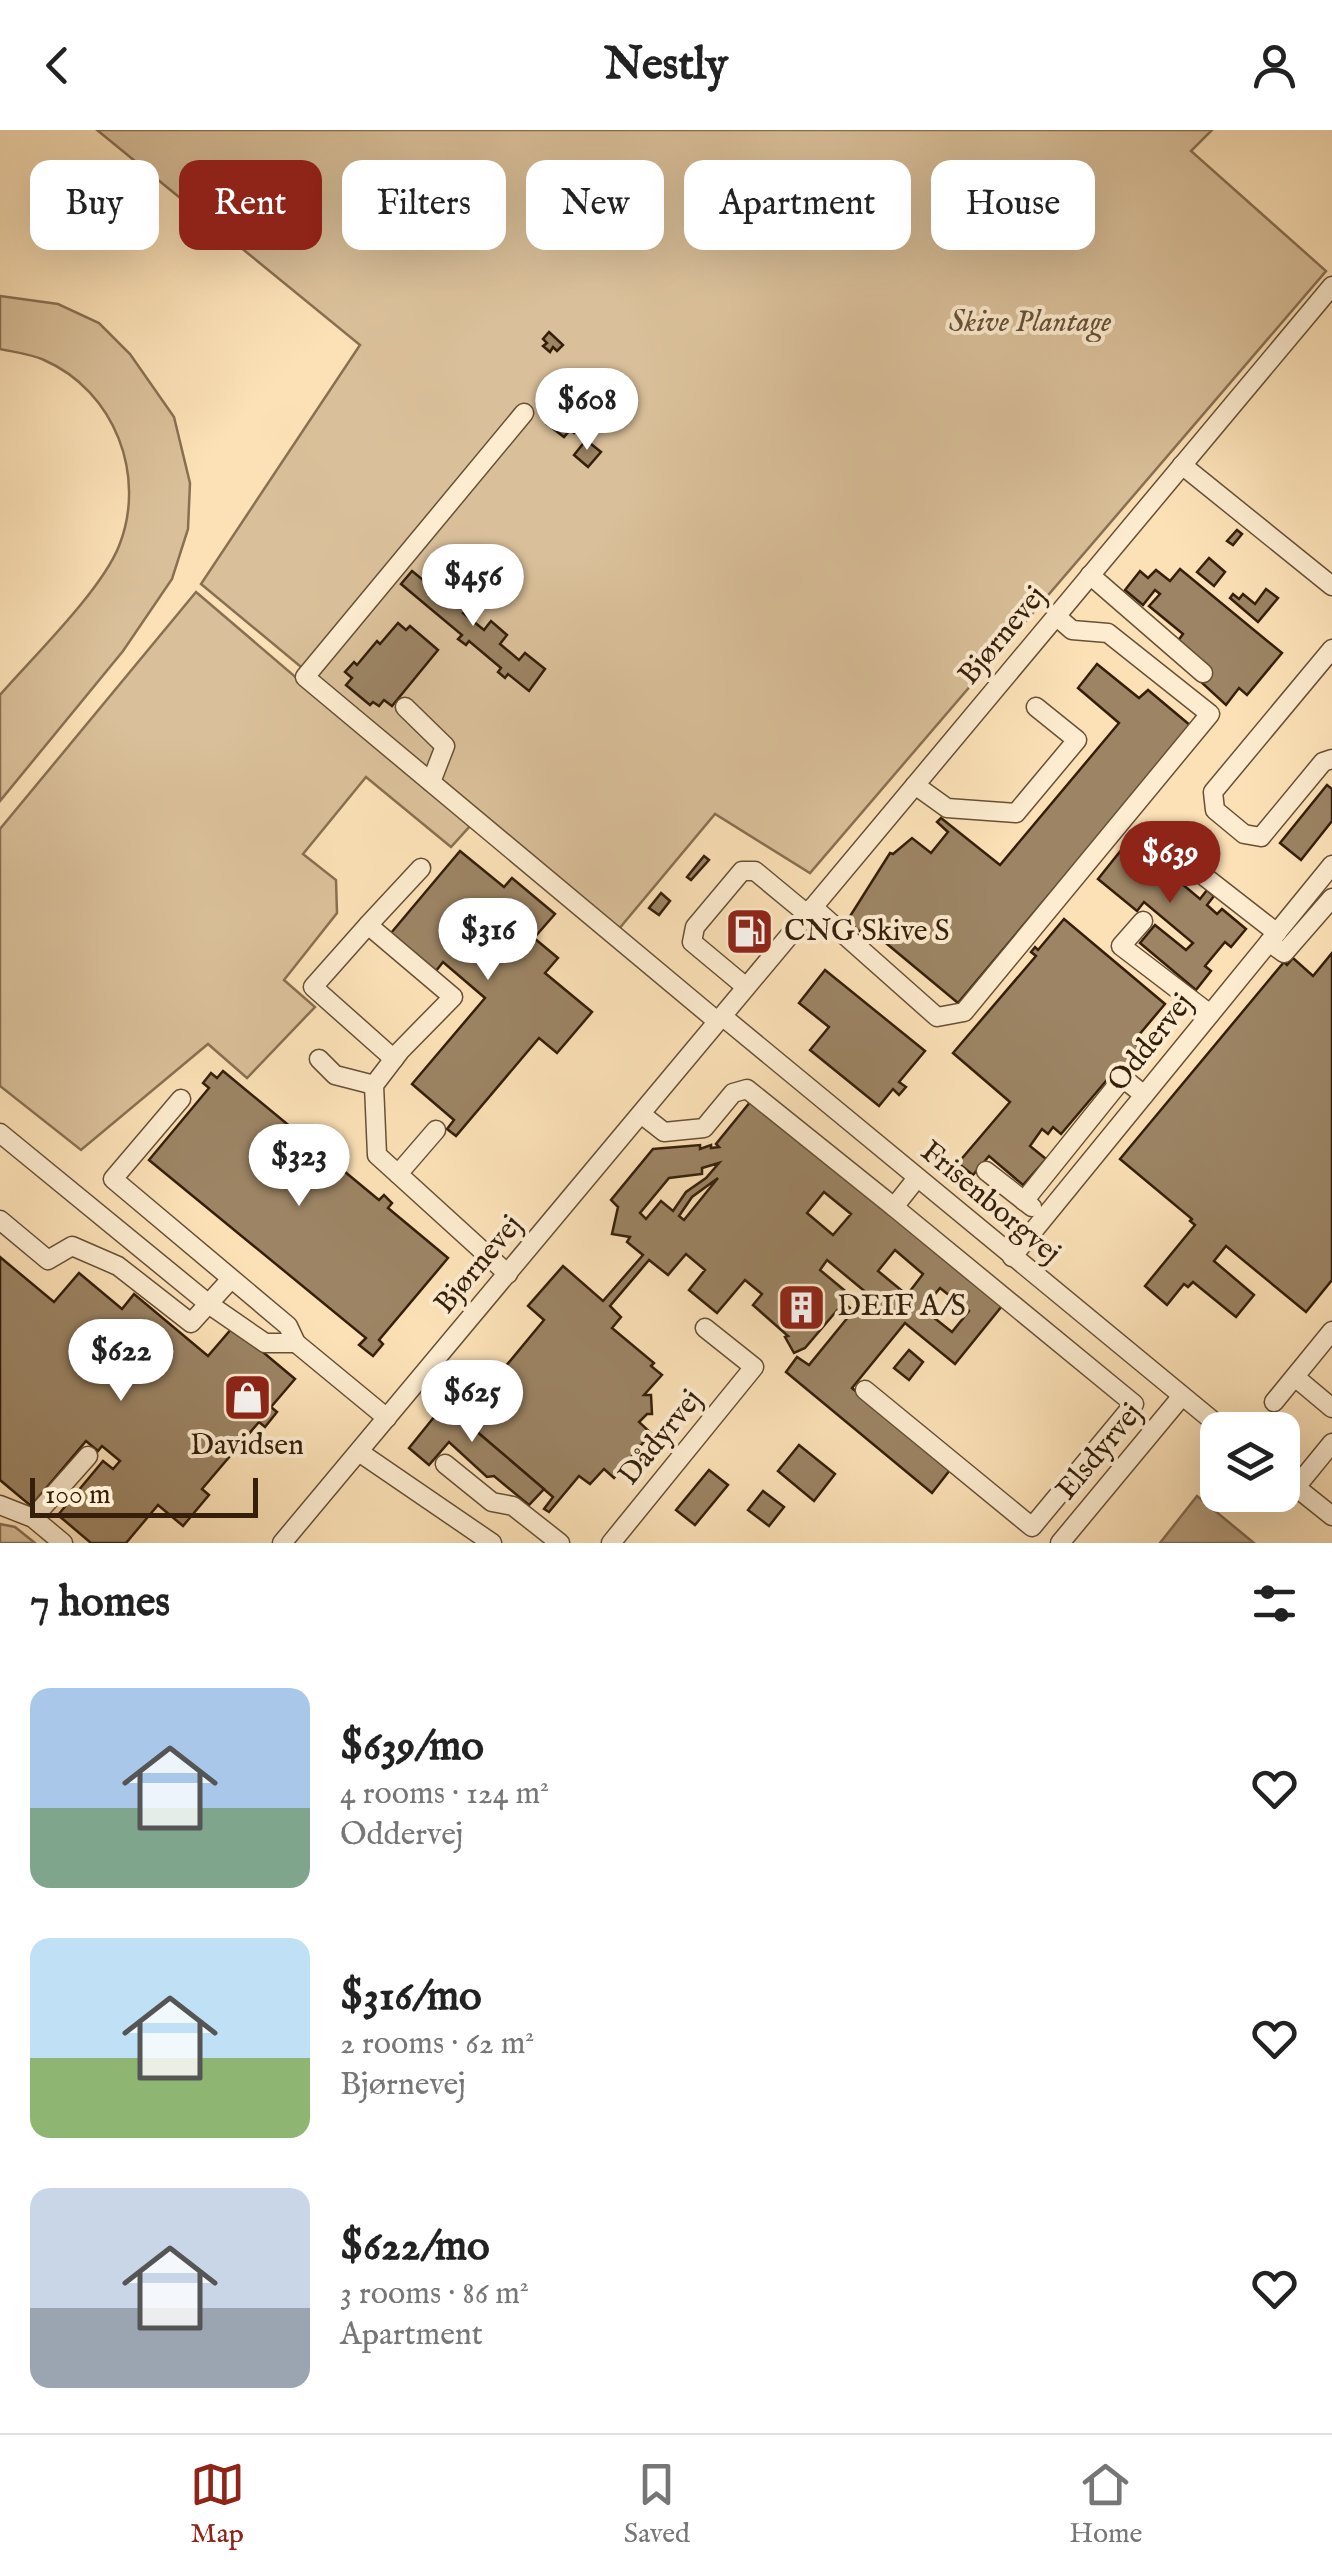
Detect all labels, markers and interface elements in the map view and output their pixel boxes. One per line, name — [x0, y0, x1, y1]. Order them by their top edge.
text: Nestly — [604, 37, 728, 94]
icon: back — [30, 38, 85, 93]
icon: person — [1247, 38, 1302, 93]
chip: Buy — [30, 160, 159, 250]
chip: Rent — [179, 160, 322, 250]
chip: Filters — [342, 160, 506, 250]
chip: New — [526, 160, 664, 250]
chip: Apartment — [684, 160, 911, 250]
chip: House — [931, 160, 1095, 250]
park label: Skive Plantage — [949, 304, 1111, 342]
pin: $608 — [528, 368, 646, 453]
text: $608 — [557, 380, 617, 421]
pin: $456 — [414, 544, 532, 629]
text: $456 — [444, 556, 502, 597]
street label: Bjørnevej — [951, 579, 1055, 693]
pin: $639 — [1111, 821, 1229, 906]
text: $639 — [1141, 833, 1199, 874]
pin: $316 — [429, 898, 547, 983]
fuel station icon: CNG Skive S — [723, 906, 775, 958]
text: $316 — [460, 910, 516, 951]
place label: CNG Skive S — [784, 913, 950, 951]
street label: Oddervej — [1100, 986, 1202, 1100]
pin: $323 — [240, 1124, 358, 1209]
street label: Frisenborgvej — [912, 1133, 1068, 1273]
text: $323 — [271, 1136, 327, 1177]
street label: Bjørnevej — [427, 1208, 531, 1322]
building icon: DEIF A/S — [776, 1281, 828, 1333]
place label: DEIF A/S — [837, 1288, 966, 1326]
pin: $622 — [62, 1319, 180, 1404]
text: $622 — [90, 1331, 152, 1372]
pin: $625 — [413, 1360, 531, 1445]
shop icon: Davidsen — [221, 1371, 273, 1423]
text: $625 — [443, 1372, 501, 1413]
street label: Dådyrvej — [611, 1382, 711, 1494]
street label: Elsdyrvej — [1048, 1396, 1152, 1508]
map controls — [1200, 1412, 1300, 1512]
button: layers — [1200, 1412, 1300, 1512]
place label: Davidsen — [190, 1427, 304, 1465]
scale bar — [30, 1473, 258, 1518]
text: 100 m — [45, 1478, 111, 1513]
icon: filters — [1247, 1576, 1302, 1631]
text: 7 homes — [30, 1577, 170, 1630]
text: $639/mo — [340, 1721, 484, 1774]
icon: home — [110, 1728, 230, 1848]
icon: heart — [1247, 1761, 1302, 1816]
text: 4 rooms · 124 m² — [340, 1774, 549, 1815]
text: Oddervej — [340, 1815, 463, 1856]
text: $316/mo — [340, 1971, 482, 2024]
icon: home — [110, 1978, 230, 2098]
icon: heart — [1247, 2011, 1302, 2066]
text: 2 rooms · 62 m² — [340, 2024, 534, 2065]
text: Bjørnevej — [340, 2065, 466, 2106]
text: $622/mo — [340, 2221, 490, 2274]
icon: home — [110, 2228, 230, 2348]
icon: heart — [1247, 2261, 1302, 2316]
text: 3 rooms · 86 m² — [340, 2274, 529, 2315]
text: Apartment — [340, 2315, 483, 2356]
tab: Map — [190, 2457, 245, 2552]
tab: Saved — [624, 2457, 690, 2552]
tab: Home — [1069, 2457, 1142, 2552]

